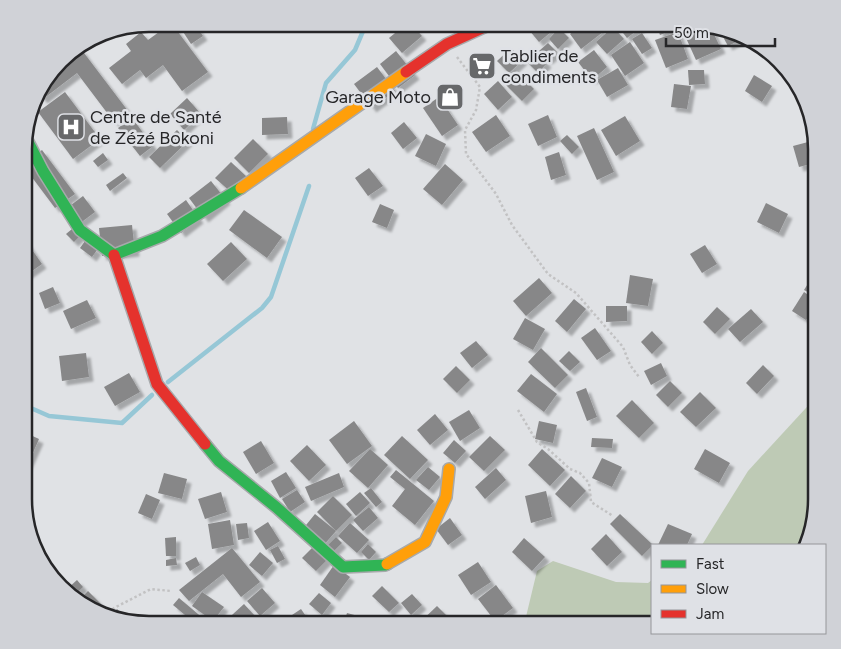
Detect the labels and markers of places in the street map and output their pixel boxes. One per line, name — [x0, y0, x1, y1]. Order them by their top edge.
place label: Tablier de condiments — [501, 45, 596, 88]
supermarket icon: Tablier de condiments — [467, 51, 497, 81]
shop icon: Garage Moto — [435, 82, 465, 112]
place label: Garage Moto — [325, 86, 431, 108]
place label: Centre de Santé de Zézé Bokoni — [90, 106, 222, 149]
hospital icon: Centre de Santé de Zézé Bokoni — [56, 112, 86, 142]

